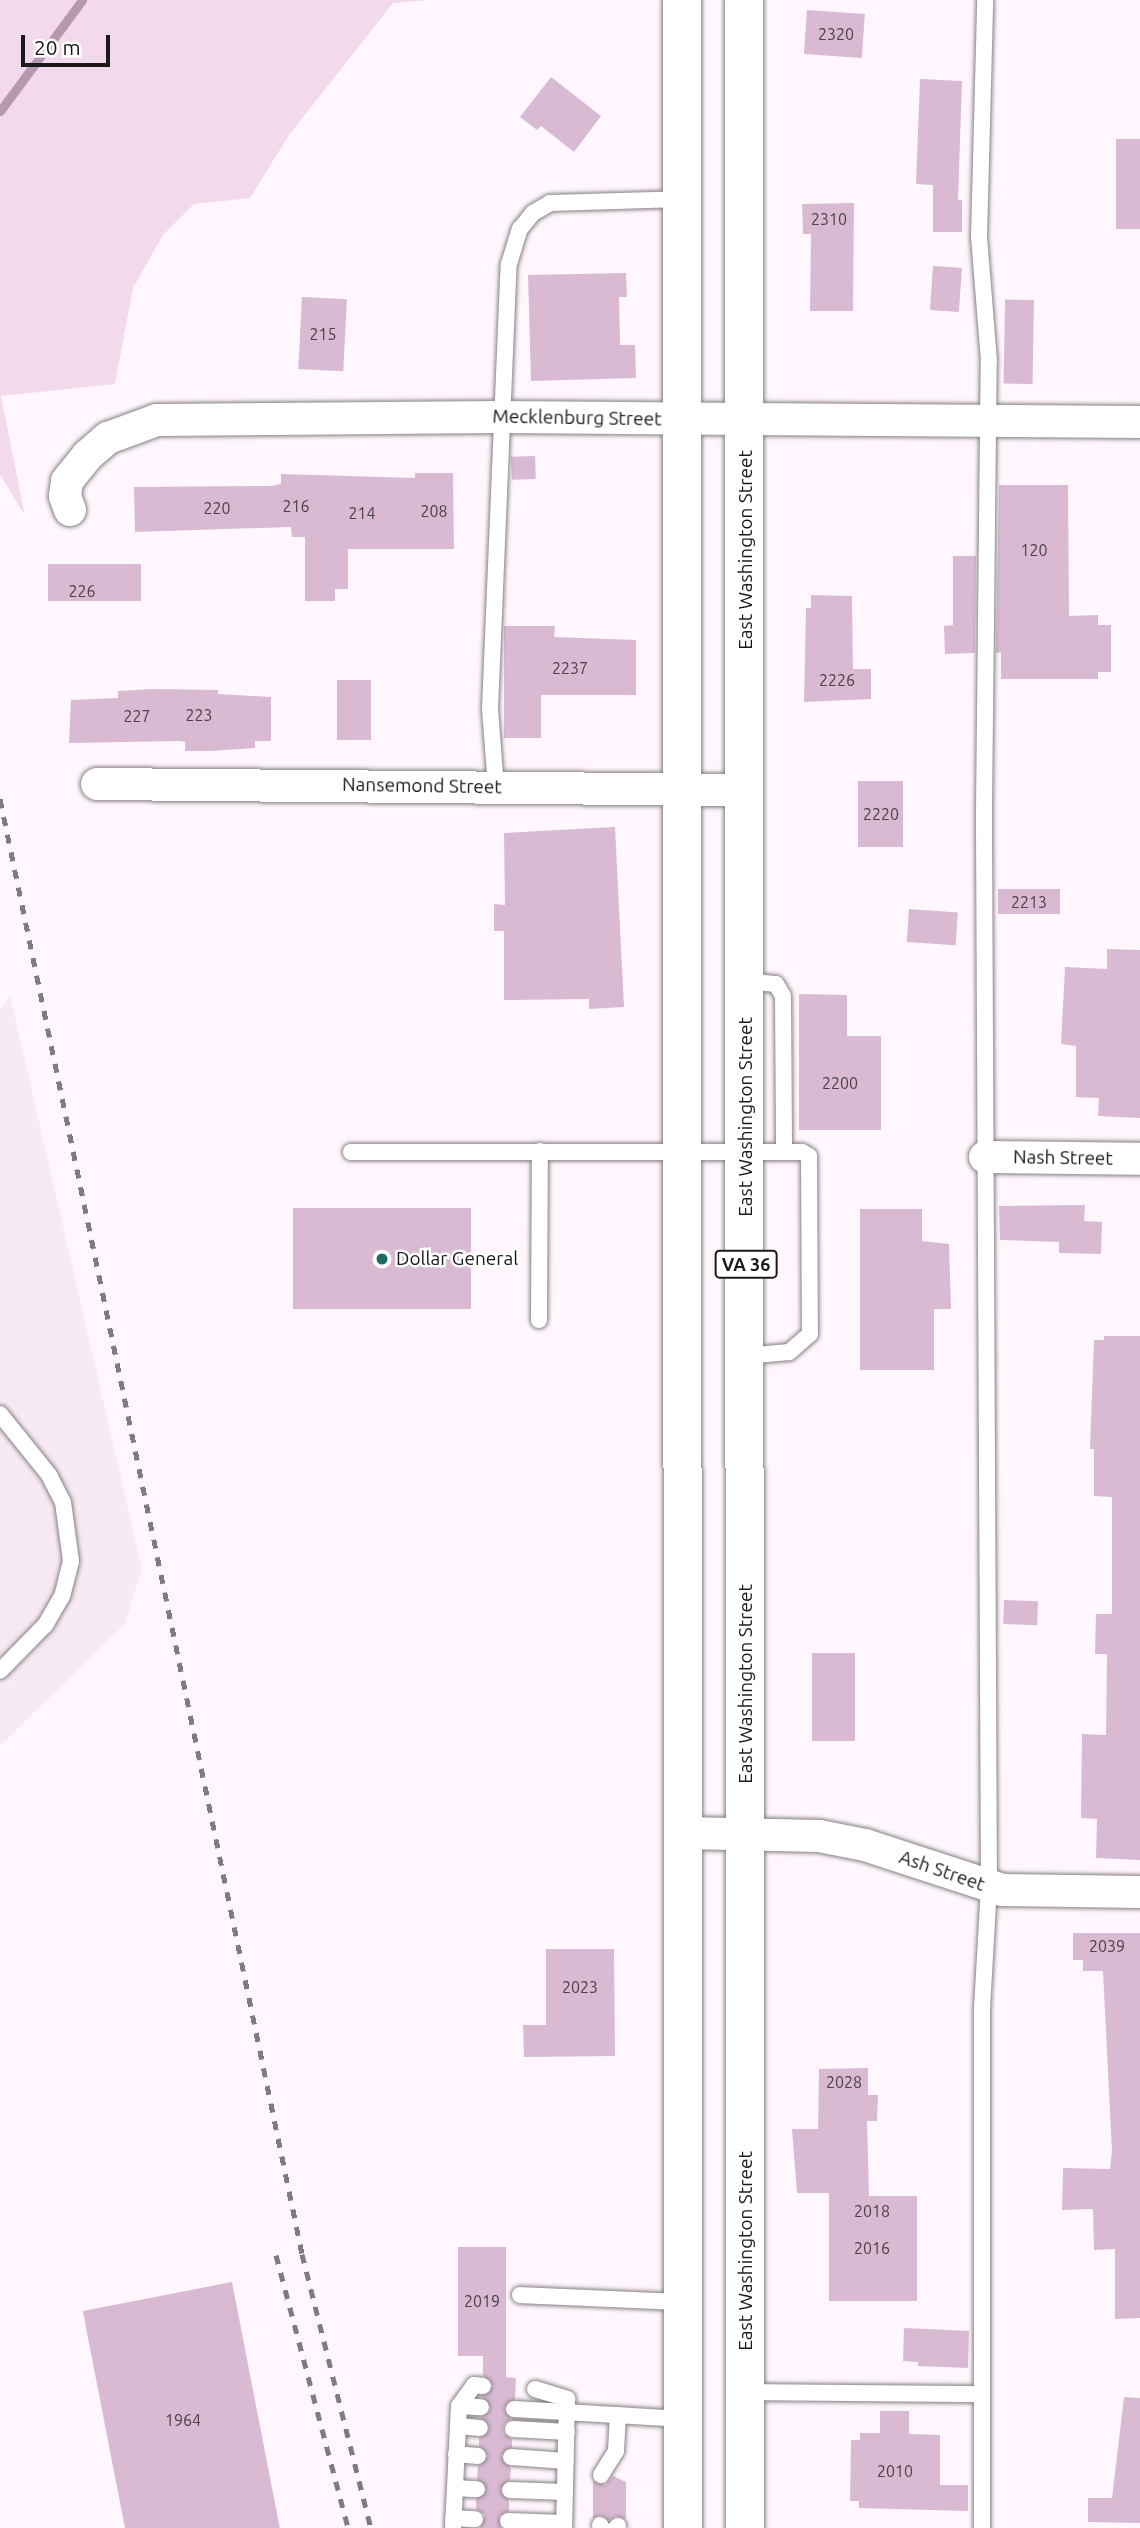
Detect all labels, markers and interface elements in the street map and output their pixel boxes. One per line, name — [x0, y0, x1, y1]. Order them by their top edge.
scale bar — [24, 21, 114, 65]
house number: 2320 — [818, 24, 854, 44]
text: 20 m — [34, 35, 81, 59]
house number: 2310 — [811, 209, 847, 229]
house number: 215 — [309, 324, 337, 344]
street label: Mecklenburg Street — [492, 405, 662, 431]
street label: East Washington Street — [735, 450, 757, 650]
house number: 216 — [282, 496, 310, 516]
house number: 220 — [203, 498, 231, 518]
house number: 208 — [420, 501, 448, 521]
house number: 214 — [348, 503, 376, 523]
house number: 120 — [1020, 540, 1048, 560]
house number: 226 — [68, 581, 96, 601]
house number: 2237 — [552, 658, 588, 678]
house number: 2226 — [819, 670, 855, 690]
house number: 223 — [185, 705, 213, 725]
house number: 227 — [123, 706, 151, 726]
street label: Nansemond Street — [342, 773, 502, 799]
house number: 2220 — [863, 804, 899, 824]
house number: 2213 — [1011, 892, 1047, 912]
street label: East Washington Street — [735, 1017, 757, 1217]
house number: 2200 — [822, 1073, 858, 1093]
street label: Nash Street — [1013, 1146, 1113, 1170]
place label: Dollar General — [396, 1248, 518, 1270]
road number: VA 36 — [714, 1250, 778, 1279]
marker: Dollar General — [374, 1251, 390, 1267]
street label: East Washington Street — [735, 1584, 757, 1784]
street label: Ash Street — [896, 1846, 988, 1896]
house number: 2039 — [1089, 1936, 1125, 1956]
house number: 2023 — [562, 1977, 598, 1997]
house number: 2028 — [826, 2072, 862, 2092]
street label: East Washington Street — [735, 2151, 757, 2351]
house number: 2018 — [854, 2201, 890, 2221]
house number: 2016 — [854, 2238, 890, 2258]
house number: 2019 — [464, 2291, 500, 2311]
house number: 1964 — [165, 2410, 201, 2430]
house number: 2010 — [877, 2461, 913, 2481]

